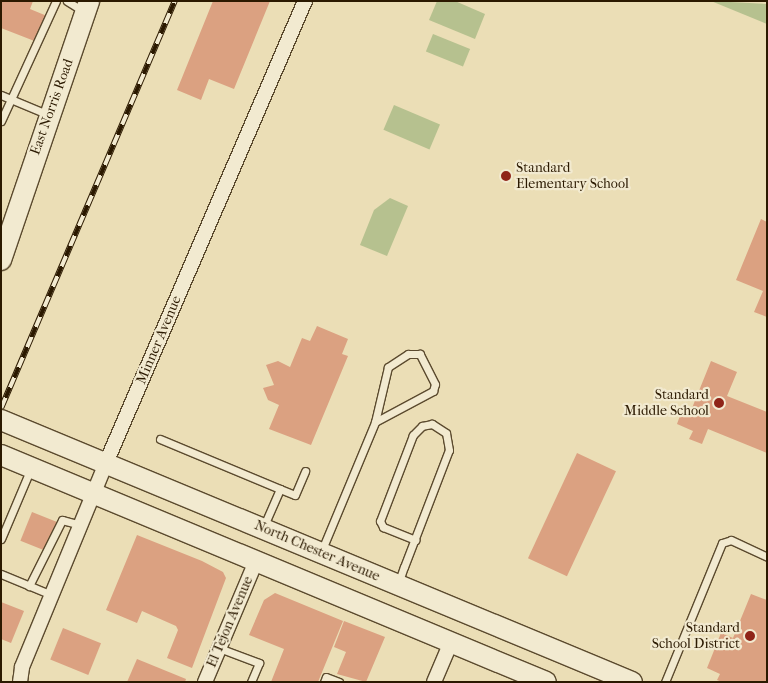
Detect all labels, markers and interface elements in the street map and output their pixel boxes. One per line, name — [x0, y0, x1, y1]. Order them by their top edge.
street label: East Norris Road — [27, 57, 77, 157]
place label: Standard Elementary School — [516, 160, 629, 192]
marker: Standard Elementary School — [500, 170, 512, 182]
street label: Minner Avenue — [133, 293, 185, 387]
place label: Standard Middle School — [624, 387, 709, 420]
marker: Standard Middle School — [713, 397, 725, 409]
street label: North Chester Avenue — [252, 517, 382, 585]
street label: El Tejon Avenue — [203, 574, 257, 670]
place label: Standard School District — [652, 620, 740, 652]
marker: Standard School District — [744, 630, 756, 642]

